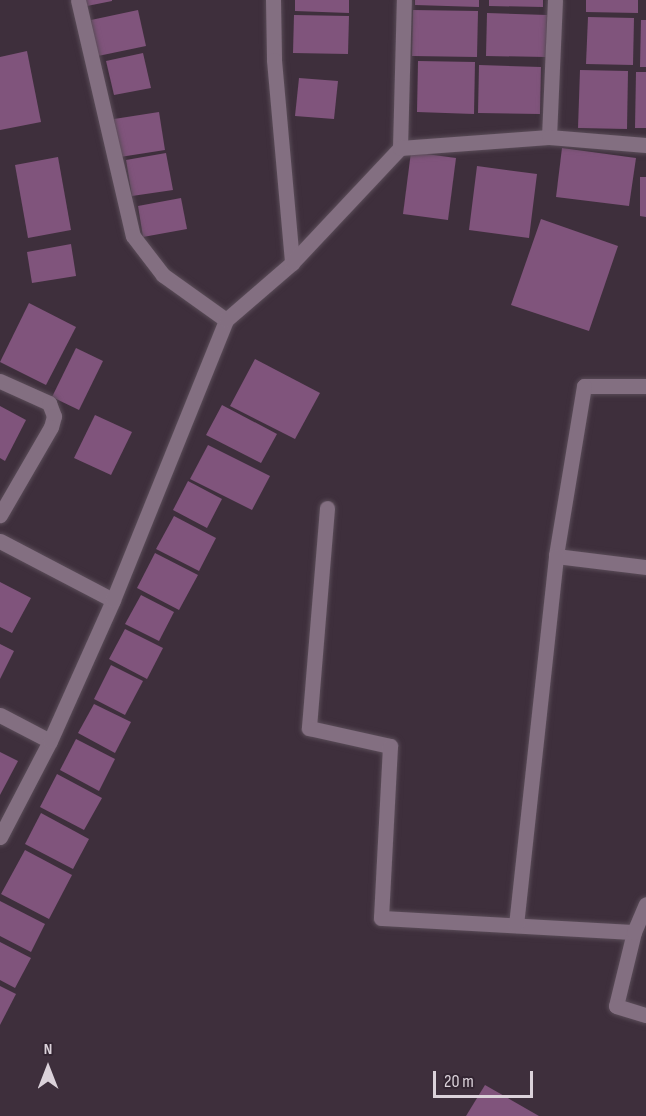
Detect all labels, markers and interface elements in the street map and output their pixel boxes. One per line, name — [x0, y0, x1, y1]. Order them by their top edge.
north arrow — [18, 1038, 78, 1098]
text: N — [44, 1040, 52, 1059]
scale bar — [436, 1059, 536, 1097]
text: 20 m — [444, 1071, 474, 1092]

